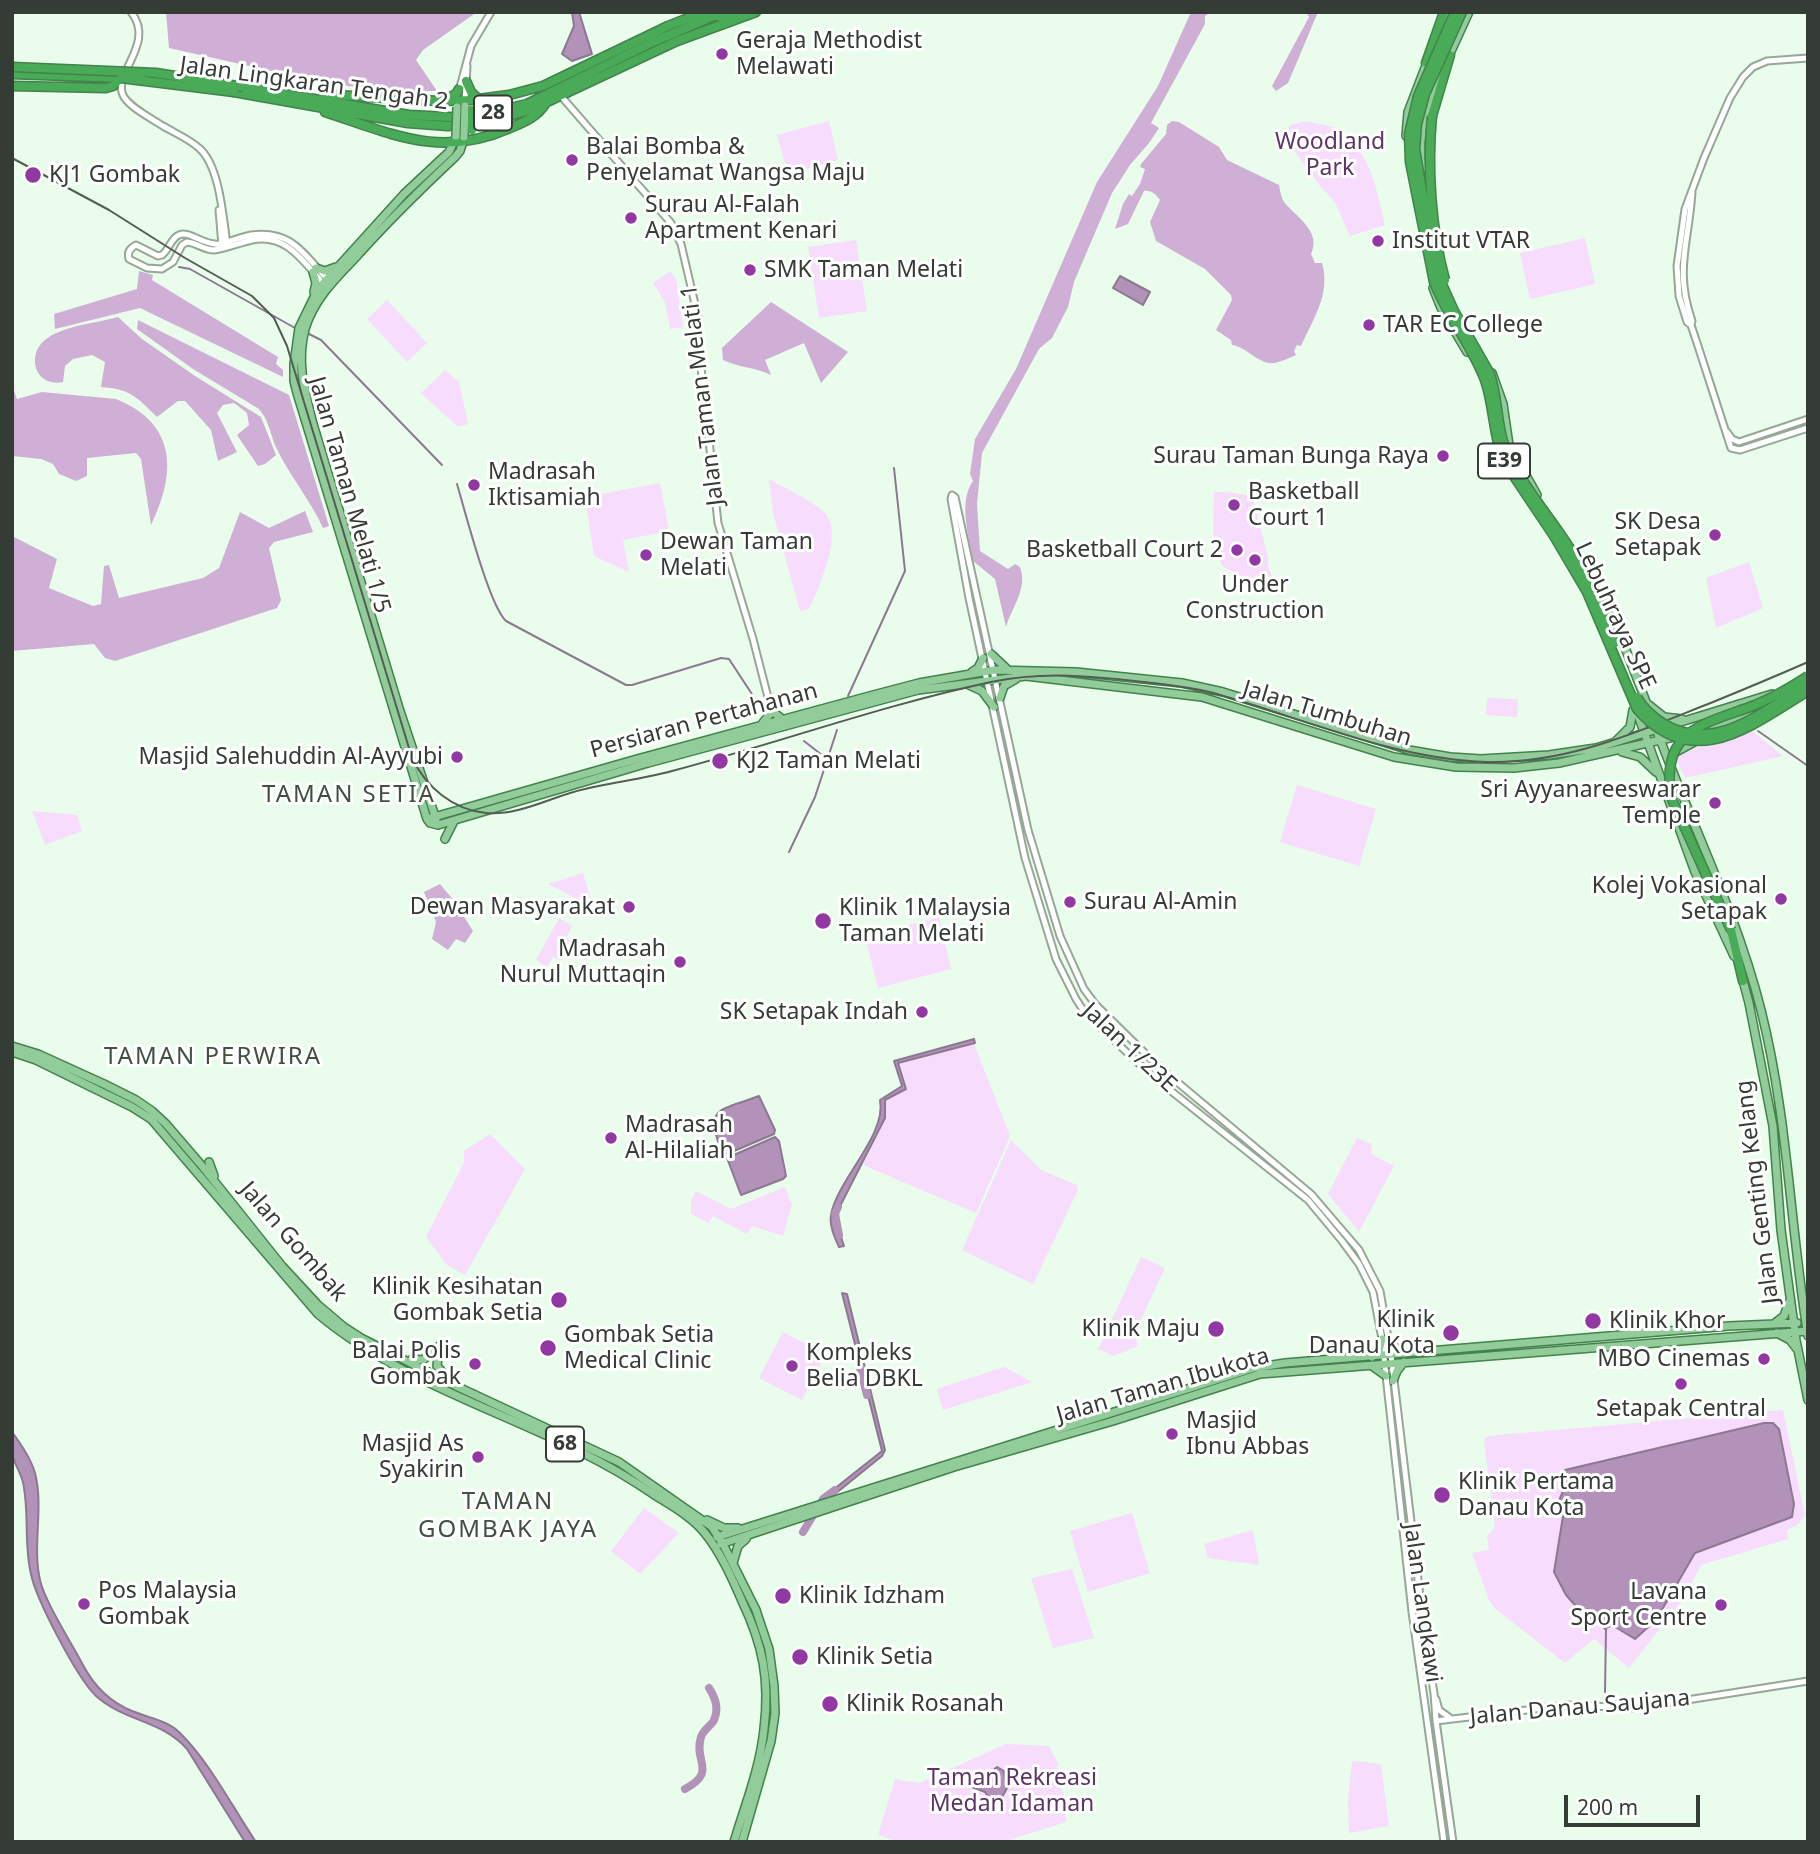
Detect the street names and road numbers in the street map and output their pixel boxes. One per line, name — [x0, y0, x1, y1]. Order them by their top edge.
street label: Jalan Lingkaran Tengah 2 — [178, 52, 450, 116]
road number: 28 — [474, 96, 512, 130]
street label: Jalan Taman Melati 1 — [676, 283, 730, 507]
street label: Jalan Taman Melati 1/5 — [302, 374, 396, 616]
road number: E39 — [1478, 444, 1530, 478]
street label: Lebuhraya SPE — [1569, 538, 1661, 694]
street label: Jalan Tumbuhan — [1239, 675, 1415, 753]
street label: Persiaran Pertahanan — [587, 677, 821, 765]
street label: Jalan 1/23E — [1076, 997, 1182, 1099]
street label: Jalan Genting Kelang — [1731, 1079, 1785, 1305]
street label: Jalan Gombak — [233, 1176, 353, 1308]
street label: Jalan Taman Ibukota — [1053, 1342, 1273, 1430]
road number: 68 — [546, 1426, 584, 1462]
street label: Jalan Langkawi — [1397, 1521, 1447, 1685]
street label: Jalan Danau Saujana — [1469, 1685, 1691, 1731]

